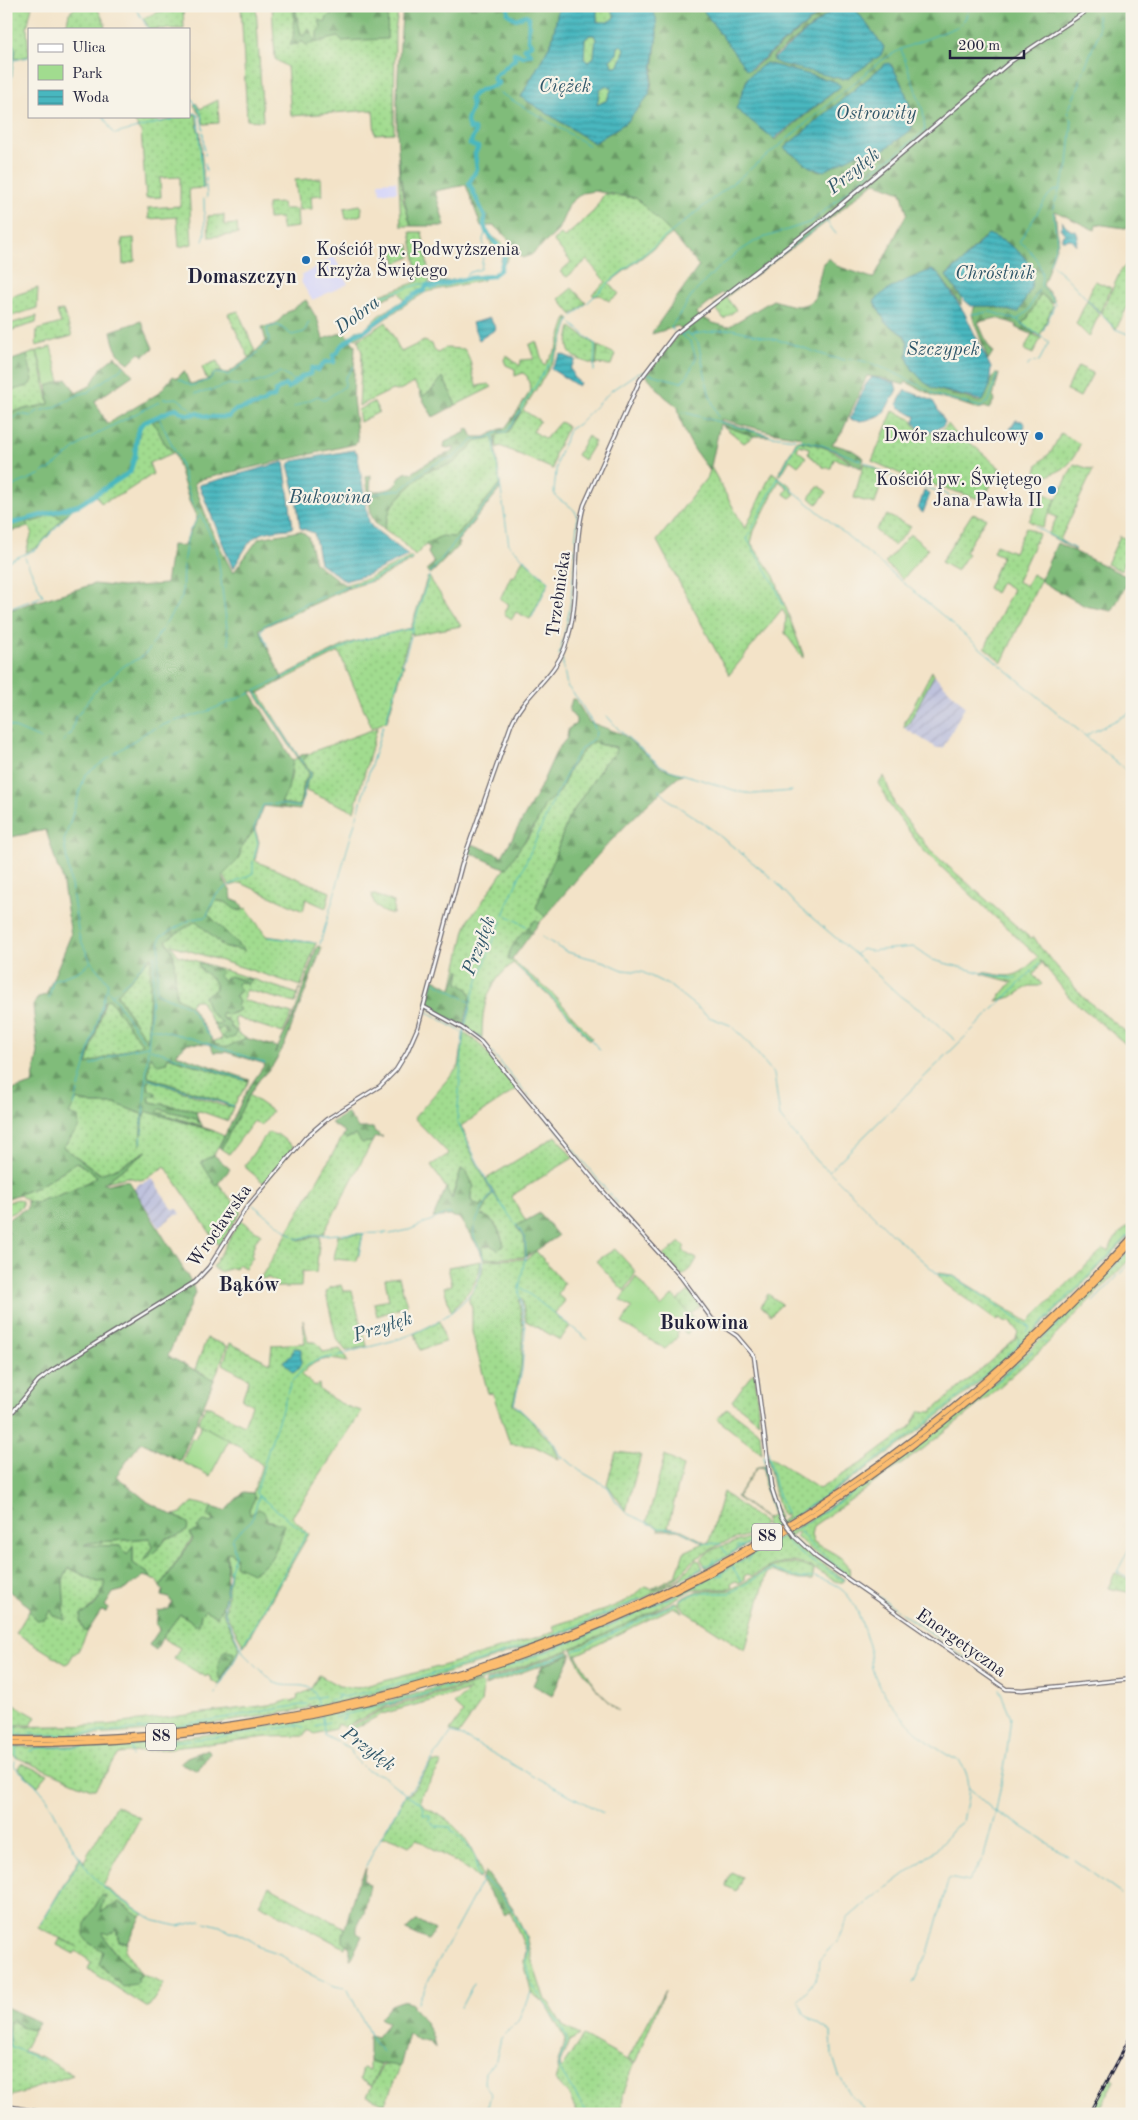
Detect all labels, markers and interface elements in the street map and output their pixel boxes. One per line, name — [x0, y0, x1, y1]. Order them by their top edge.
legend — [28, 28, 190, 118]
scale bar — [950, 28, 1024, 60]
text: 200 m — [958, 39, 1000, 54]
text: Ulica — [72, 41, 106, 56]
text: Park — [72, 67, 103, 82]
water label: Ciężek — [539, 78, 591, 97]
text: Woda — [72, 91, 110, 106]
water label: Ostrowity — [836, 105, 916, 124]
water label: Przyłęk — [823, 145, 884, 199]
place label: Kościół pw. Podwyższenia Krzyża Świętego — [316, 241, 520, 280]
marker: Kościół pw. Podwyższenia Krzyża Świętego — [300, 254, 312, 266]
water label: Chróstnik — [955, 265, 1035, 284]
district label: Domaszczyn — [187, 268, 297, 288]
water label: Dobra — [331, 293, 384, 339]
water label: Szczypek — [906, 341, 980, 360]
place label: Dwór szachulcowy — [884, 427, 1029, 445]
marker: Dwór szachulcowy — [1033, 430, 1045, 442]
place label: Kościół pw. Świętego Jana Pawła II — [875, 466, 1042, 510]
marker: Kościół pw. Świętego Jana Pawła II — [1046, 484, 1058, 496]
water label: Bukowina — [287, 489, 372, 508]
street label: Trzebnicka — [544, 550, 574, 638]
water label: Przyłęk — [460, 914, 500, 979]
street label: Wrocławska — [185, 1181, 255, 1271]
district label: Bąków — [219, 1276, 280, 1296]
water label: Przyłęk — [350, 1309, 415, 1347]
district label: Bukowina — [660, 1314, 748, 1334]
road number: S8 — [752, 1524, 782, 1550]
street label: Energetyczna — [913, 1605, 1009, 1681]
road number: S8 — [146, 1724, 176, 1750]
water label: Przyłęk — [337, 1724, 398, 1776]

